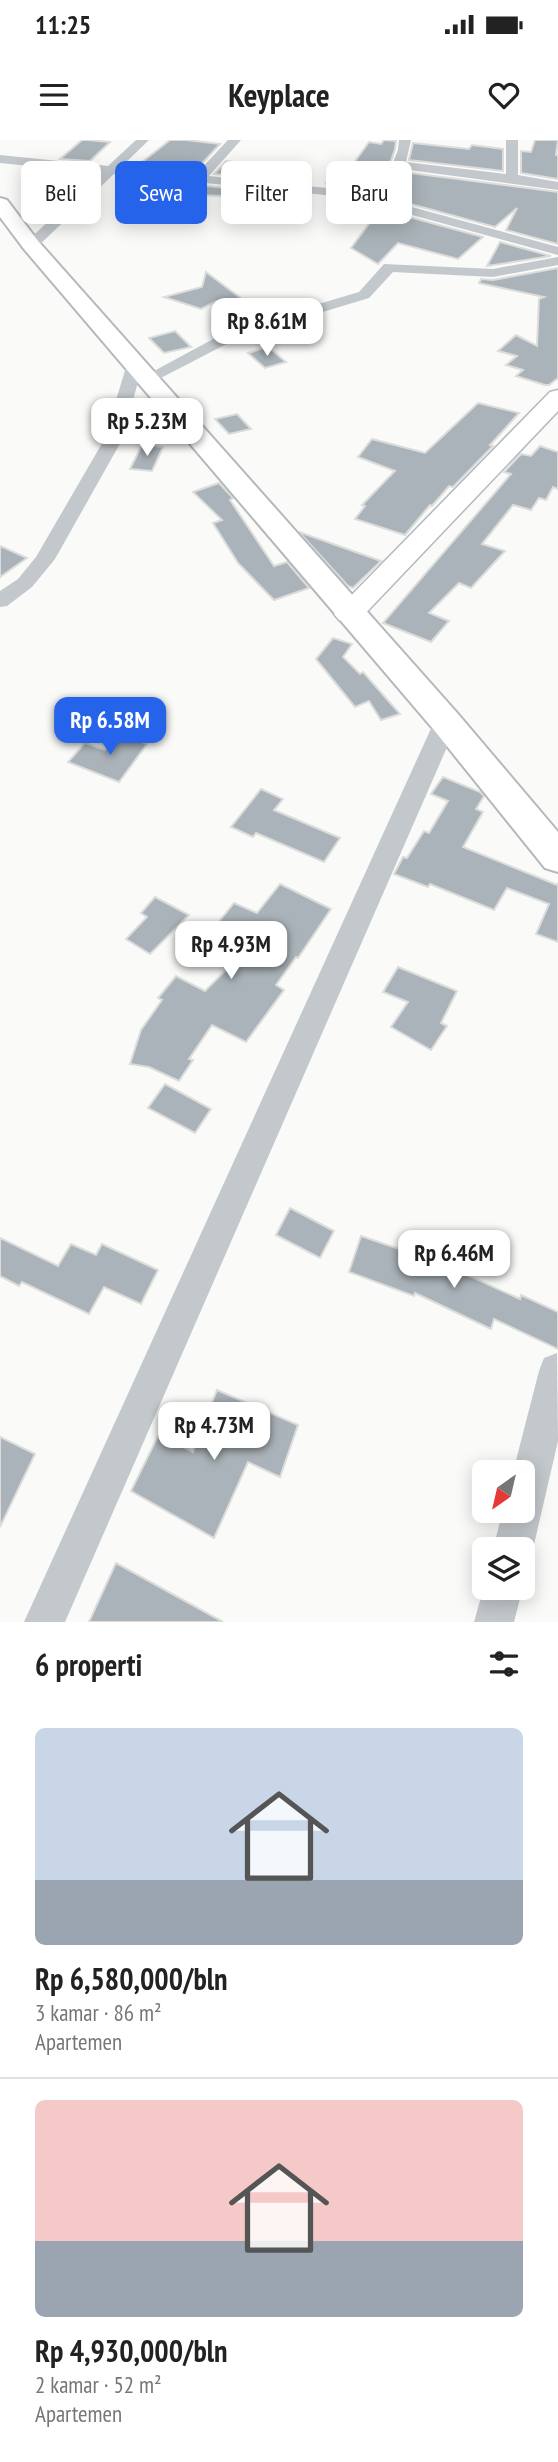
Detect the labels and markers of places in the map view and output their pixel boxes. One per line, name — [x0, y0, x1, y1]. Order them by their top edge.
pin: Rp 8.61M — [195, 298, 339, 358]
pin: Rp 5.23M — [75, 398, 219, 458]
pin: Rp 6.58M — [38, 698, 182, 757]
pin: Rp 4.93M — [159, 922, 303, 981]
pin: Rp 6.46M — [382, 1230, 526, 1290]
pin: Rp 4.73M — [142, 1402, 286, 1462]

